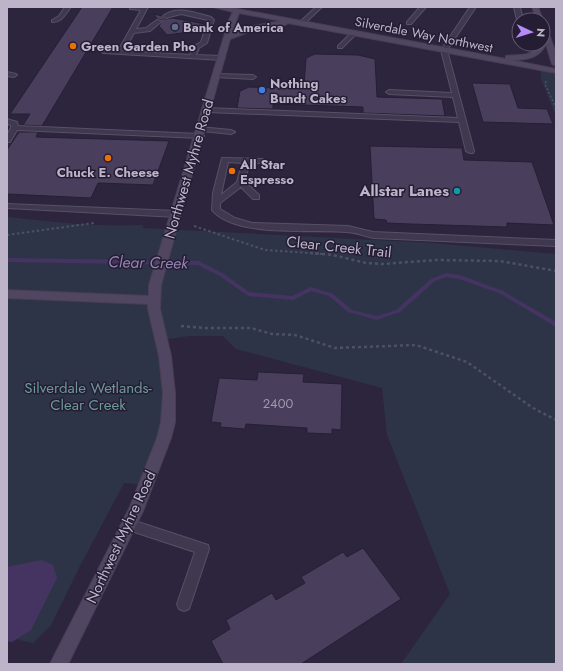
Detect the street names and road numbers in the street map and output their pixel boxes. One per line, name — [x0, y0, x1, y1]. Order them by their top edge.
street label: Silverdale Way Northwest — [353, 12, 495, 57]
street label: Northwest Myhre Road — [159, 97, 219, 241]
street label: Clear Creek Trail — [285, 231, 393, 263]
street label: Northwest Myhre Road — [81, 467, 161, 607]

